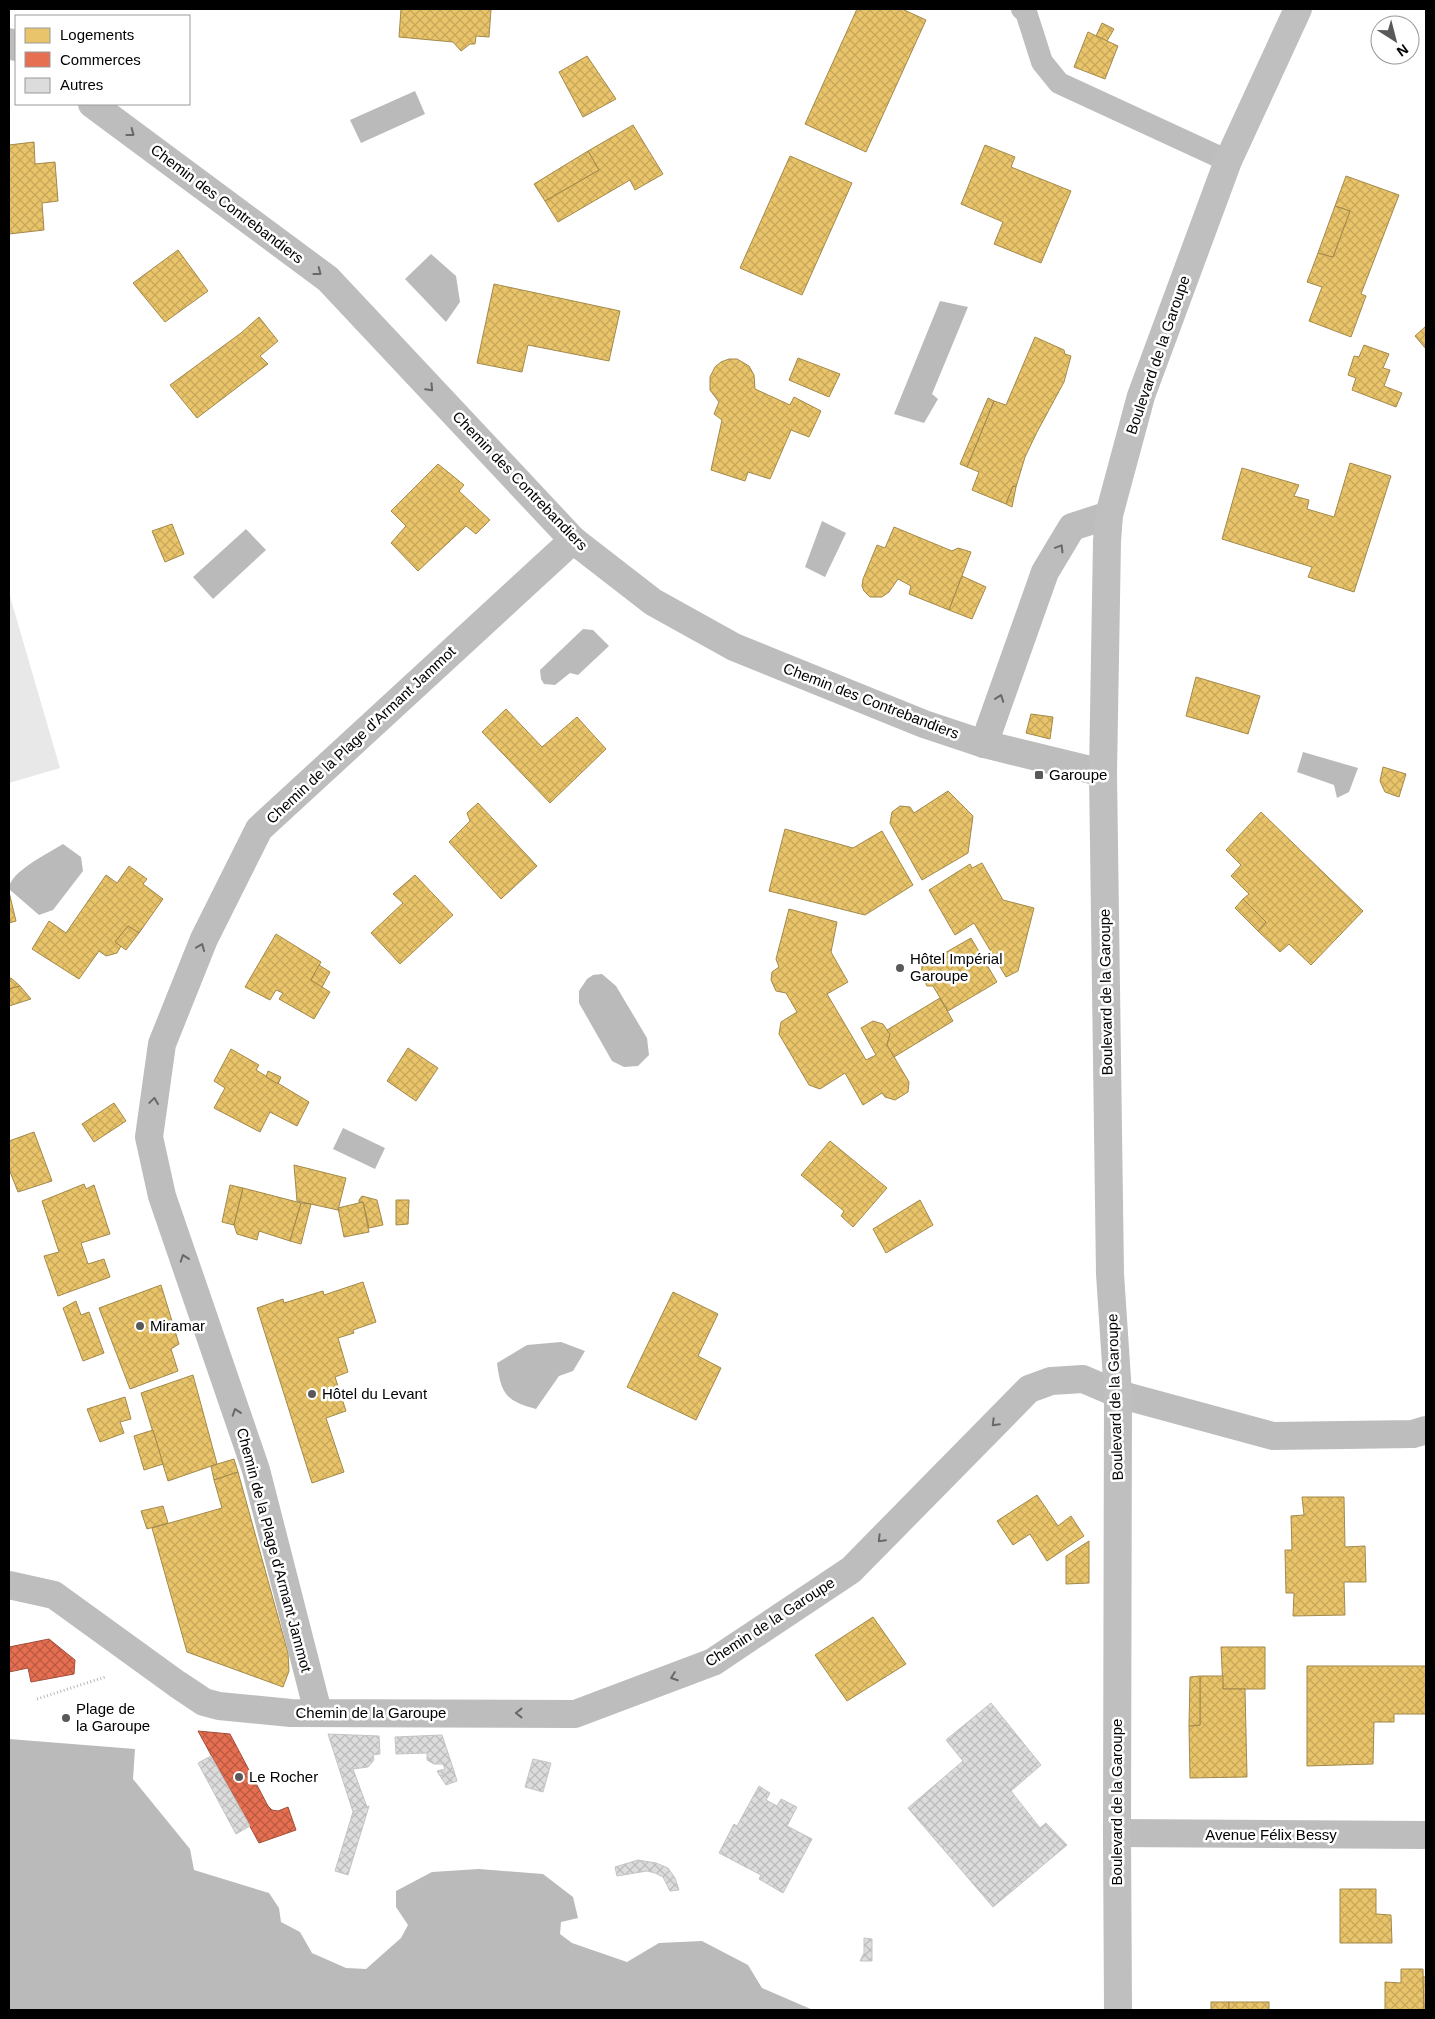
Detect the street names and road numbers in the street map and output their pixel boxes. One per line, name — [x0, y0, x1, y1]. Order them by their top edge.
street label: Chemin des Contrebandiers — [148, 141, 307, 267]
street label: Boulevard de la Garoupe — [1122, 273, 1193, 436]
street label: Chemin des Contrebandiers — [449, 408, 591, 554]
street label: Chemin de la Plage d'Armant Jammot — [263, 642, 459, 827]
street label: Chemin des Contrebandiers — [781, 659, 961, 742]
street label: Boulevard de la Garoupe — [1096, 908, 1115, 1076]
street label: Boulevard de la Garoupe — [1103, 1313, 1126, 1481]
street label: Chemin de la Plage d'Armant Jammot — [234, 1426, 316, 1675]
street label: Chemin de la Garoupe — [702, 1573, 838, 1670]
street label: Chemin de la Garoupe — [296, 1704, 446, 1721]
street label: Boulevard de la Garoupe — [1108, 1719, 1125, 1885]
street label: Avenue Félix Bessy — [1205, 1826, 1337, 1843]

